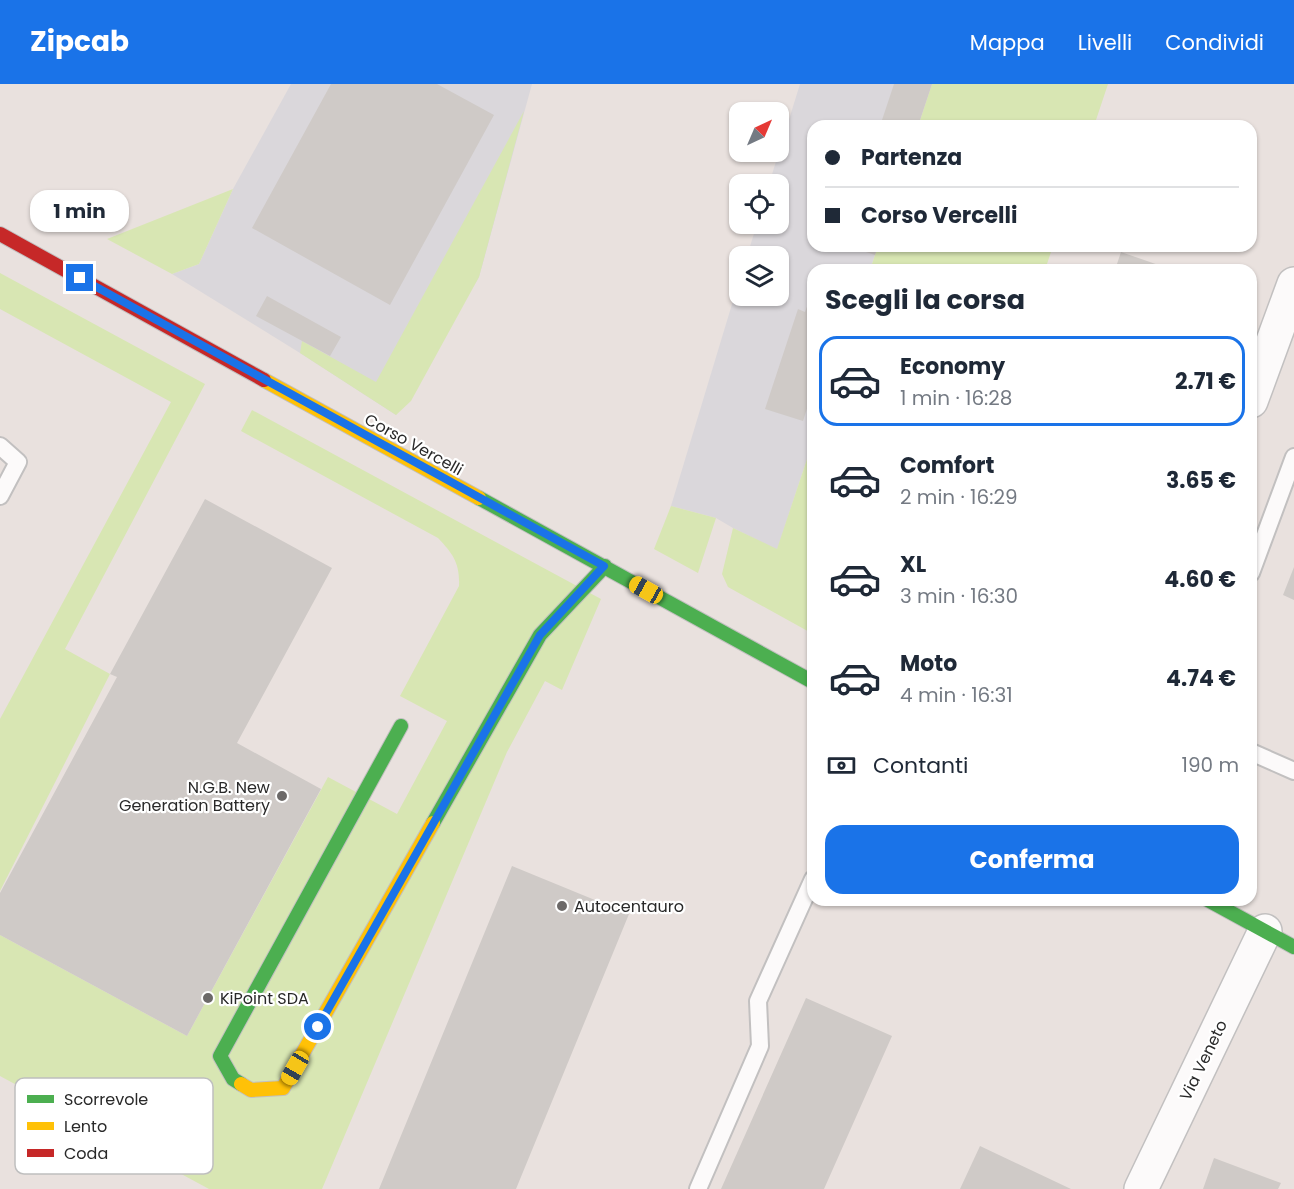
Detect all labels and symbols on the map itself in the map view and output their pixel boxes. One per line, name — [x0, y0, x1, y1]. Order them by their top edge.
north arrow — [729, 102, 789, 162]
callout: 1 min — [31, 191, 130, 233]
route end — [66, 264, 93, 291]
street label: Corso Vercelli — [360, 408, 467, 481]
car — [626, 573, 666, 607]
place label: N.G.B. New Generation Battery — [119, 776, 270, 817]
marker: N.G.B. New Generation Battery — [275, 789, 289, 803]
place label: Autocentauro — [574, 895, 684, 918]
marker: Autocentauro — [555, 899, 569, 913]
place label: KiPoint SDA — [220, 987, 309, 1010]
marker: KiPoint SDA — [201, 991, 215, 1005]
route start — [304, 1013, 331, 1040]
street label: Via Veneto — [1174, 1016, 1233, 1104]
car — [278, 1048, 312, 1088]
legend — [15, 1078, 213, 1174]
text: Scorrevole — [64, 1088, 148, 1111]
text: Lento — [64, 1115, 107, 1138]
text: Coda — [64, 1142, 108, 1165]

